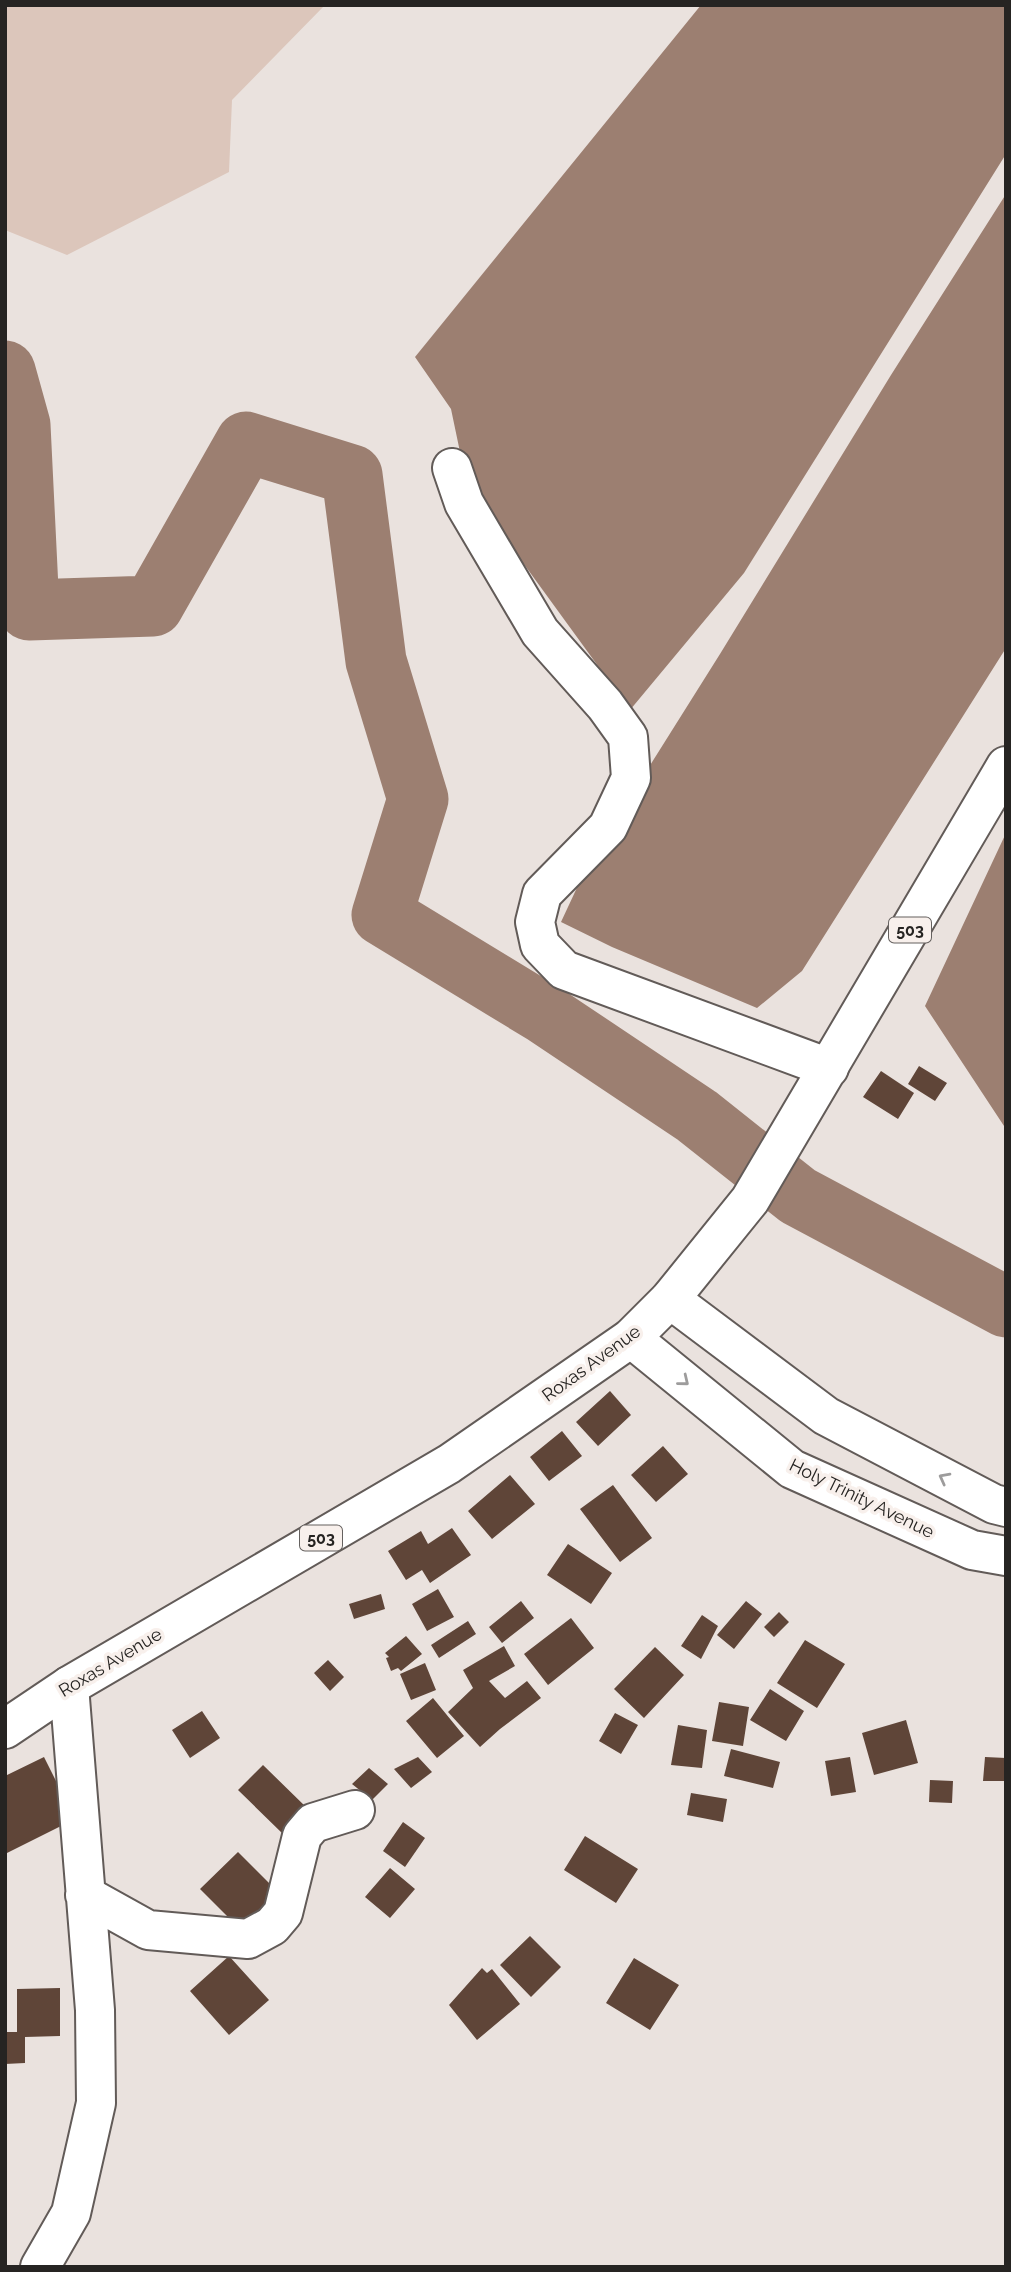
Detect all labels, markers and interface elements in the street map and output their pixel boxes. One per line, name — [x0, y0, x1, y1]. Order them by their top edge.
road number: 503 — [889, 918, 931, 942]
street label: Roxas Avenue — [538, 1320, 645, 1406]
one-way arrow — [676, 1373, 689, 1385]
street label: Holy Trinity Avenue — [786, 1454, 938, 1542]
one-way arrow — [939, 1473, 951, 1487]
road number: 503 — [300, 1526, 342, 1550]
street label: Roxas Avenue — [55, 1623, 166, 1701]

